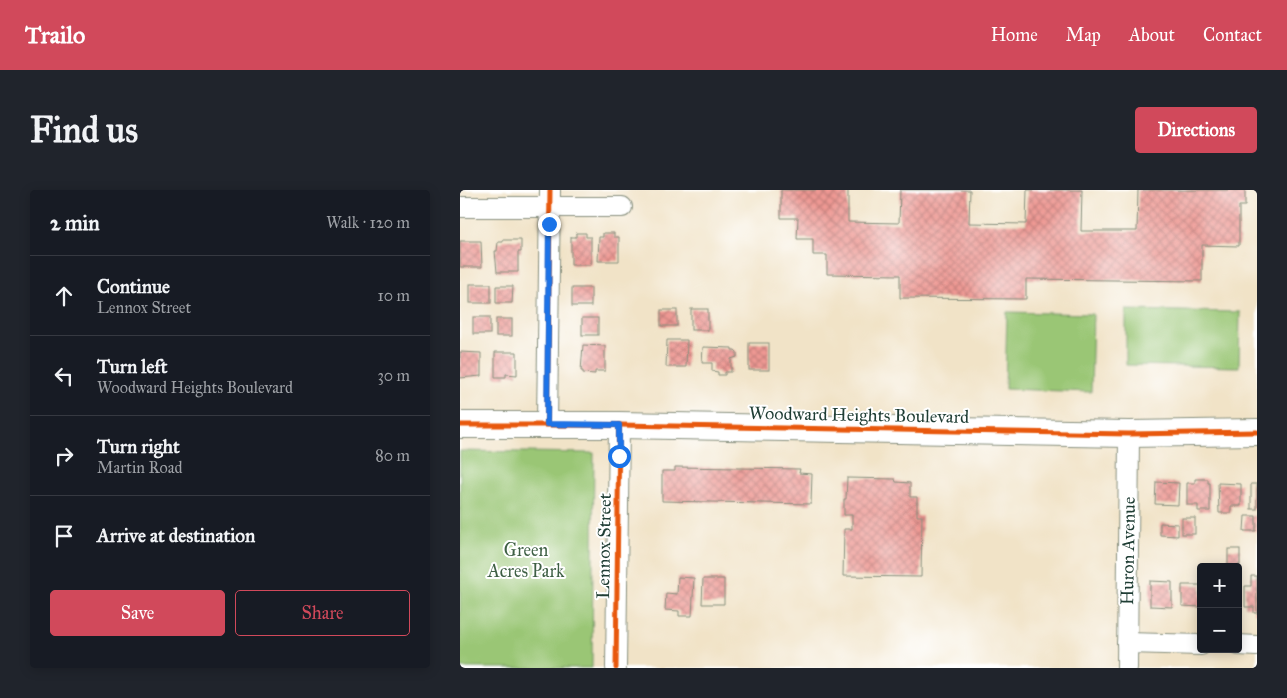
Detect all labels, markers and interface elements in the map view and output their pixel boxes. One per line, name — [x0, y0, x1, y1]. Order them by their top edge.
text: Trailo — [25, 20, 85, 50]
text: Home — [991, 24, 1038, 46]
text: Map — [1066, 24, 1101, 46]
text: About — [1129, 24, 1175, 46]
text: Contact — [1203, 24, 1262, 46]
button: Directions — [1135, 107, 1257, 153]
text: Find us — [30, 109, 138, 152]
text: 2 min — [50, 210, 100, 236]
text: Walk · 120 m — [326, 213, 410, 232]
route end — [538, 213, 561, 236]
text: Continue — [97, 275, 170, 298]
icon: ahead — [50, 282, 78, 310]
text: 10 m — [378, 286, 410, 305]
text: Lennox Street — [97, 298, 191, 317]
text: Turn left — [97, 355, 167, 378]
icon: left — [50, 362, 78, 390]
text: 30 m — [377, 366, 410, 385]
text: Woodward Heights Boulevard — [97, 378, 293, 397]
street label: Woodward Heights Boulevard — [749, 402, 969, 429]
text: Turn right — [97, 435, 180, 458]
icon: right — [50, 442, 78, 470]
route start — [608, 445, 631, 468]
text: 80 m — [375, 446, 410, 465]
text: Martin Road — [97, 458, 183, 477]
street label: Lennox Street — [592, 492, 616, 599]
street label: Huron Avenue — [1116, 497, 1140, 605]
icon: arrive — [50, 522, 78, 550]
text: Arrive at destination — [97, 524, 255, 547]
park label: Green Acres Park — [487, 539, 565, 582]
map controls — [1197, 563, 1242, 653]
button: + — [1197, 563, 1242, 608]
button: Save — [50, 590, 225, 636]
button: Share — [235, 590, 410, 636]
button: − — [1197, 608, 1242, 653]

